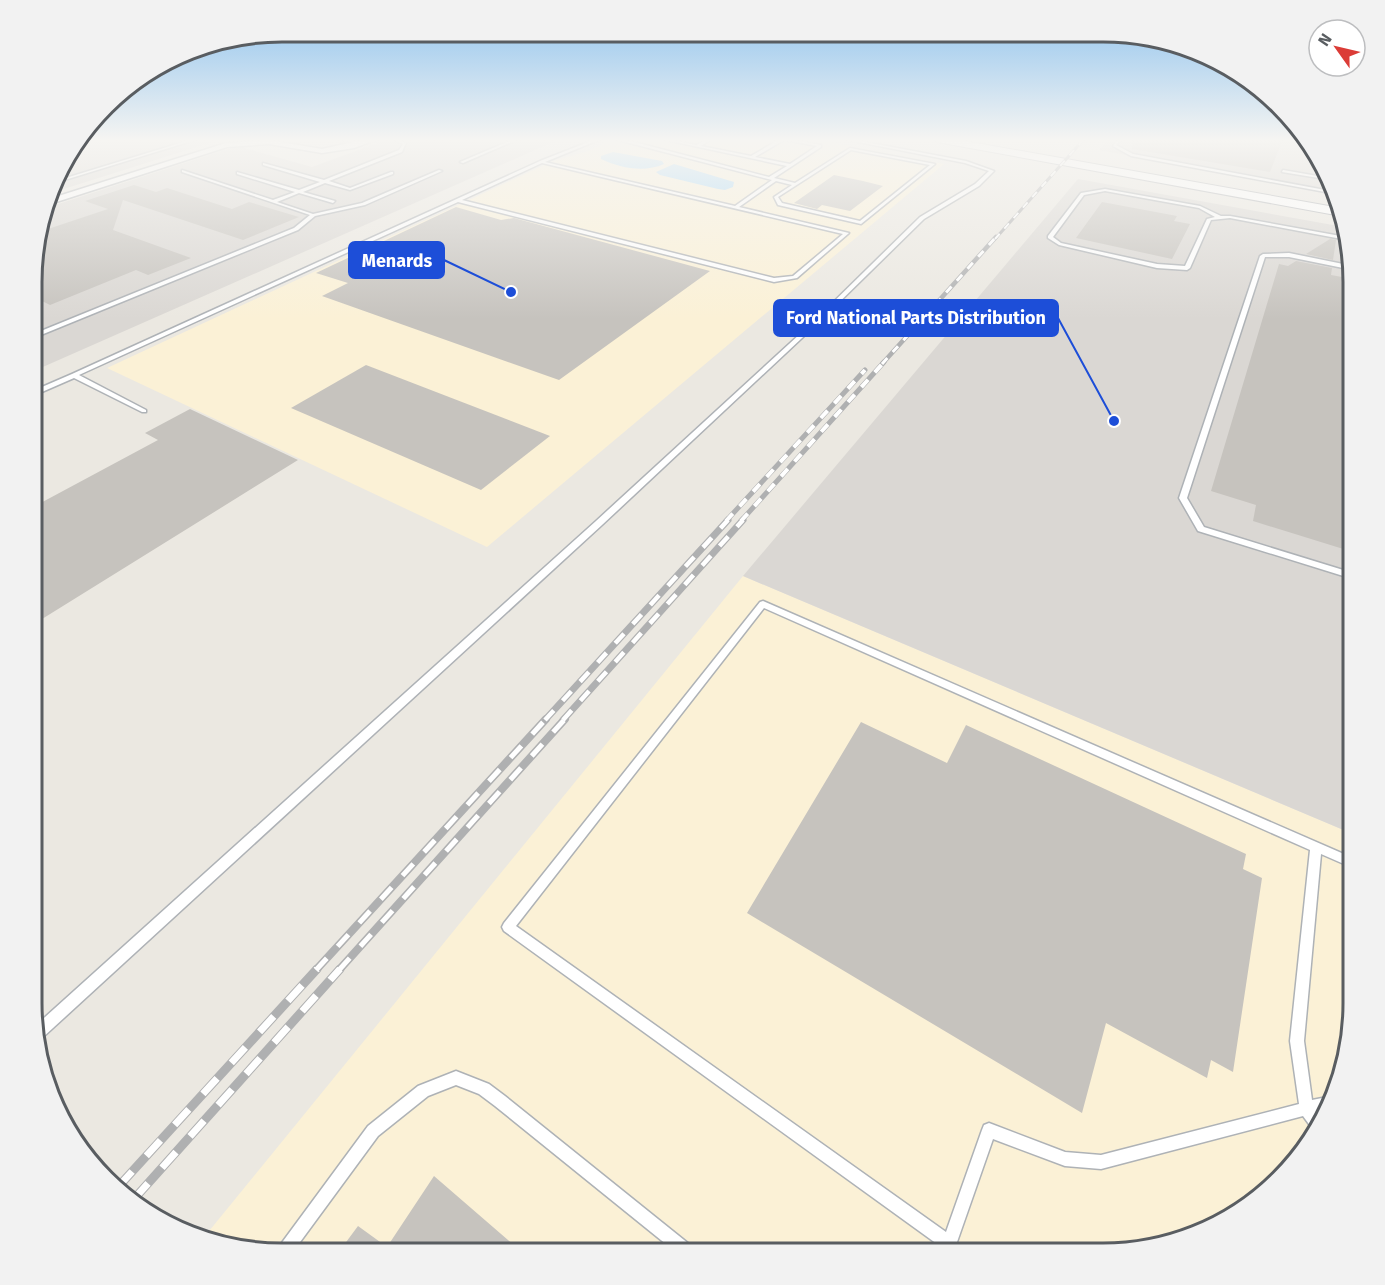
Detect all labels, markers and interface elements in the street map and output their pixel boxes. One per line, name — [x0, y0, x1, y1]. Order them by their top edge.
north arrow — [1307, 18, 1367, 78]
text: N — [1314, 30, 1336, 50]
callout: Menards — [349, 242, 444, 278]
text: Menards — [362, 250, 433, 272]
callout: Ford National Parts Distribution — [774, 300, 1058, 336]
text: Ford National Parts Distribution — [786, 307, 1046, 329]

